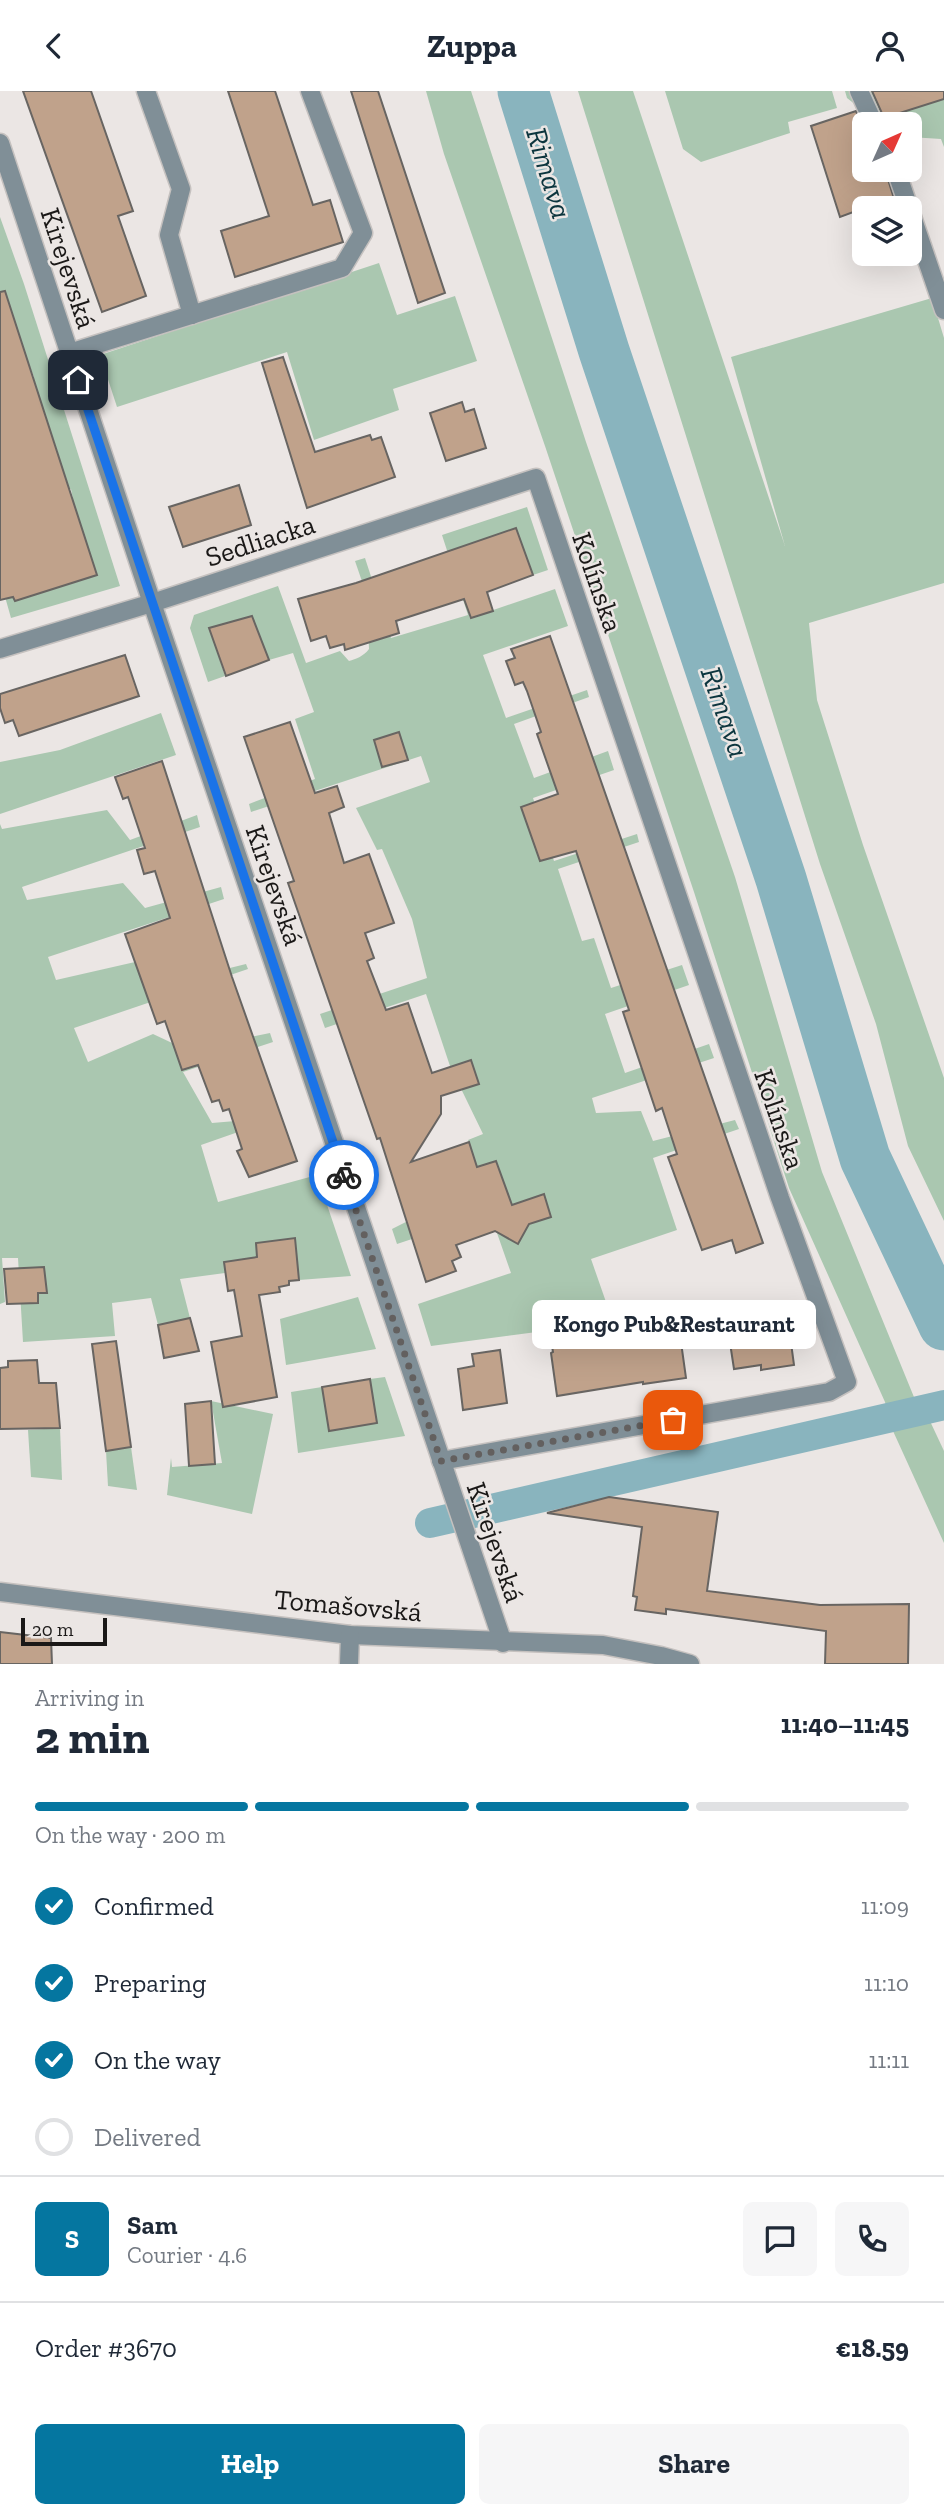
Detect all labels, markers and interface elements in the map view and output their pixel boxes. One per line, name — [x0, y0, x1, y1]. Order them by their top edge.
icon: back — [35, 27, 73, 65]
text: Zuppa — [427, 27, 517, 65]
icon: person — [871, 27, 909, 65]
north arrow — [852, 112, 922, 182]
map controls — [852, 112, 922, 266]
water label: Rimava — [518, 123, 580, 223]
button: layers — [852, 196, 922, 266]
street label: Kirejevská — [34, 204, 104, 333]
pin — [48, 350, 108, 410]
icon: home — [59, 361, 97, 399]
street label: Sedliacka — [201, 507, 320, 574]
street label: Kolínska — [565, 528, 630, 637]
water label: Rimava — [693, 662, 757, 762]
street label: Kirejevská — [239, 821, 311, 950]
street label: Kolínska — [747, 1065, 812, 1174]
courier — [309, 1140, 379, 1210]
icon: bike — [325, 1156, 363, 1194]
callout: Kongo Pub&Restaurant — [531, 1301, 815, 1350]
text: Kongo Pub&Restaurant — [553, 1310, 795, 1338]
pin — [643, 1390, 703, 1450]
icon: bag — [654, 1401, 692, 1439]
street label: Kirejevská — [460, 1478, 532, 1607]
street label: Tomašovská — [273, 1583, 424, 1628]
scale bar — [21, 1615, 107, 1647]
text: 20 m — [32, 1618, 73, 1641]
text: Arriving in — [35, 1684, 144, 1712]
text: 11:40–11:45 — [781, 1708, 909, 1740]
text: 2 min — [35, 1710, 150, 1765]
text: On the way · 200 m — [35, 1821, 225, 1849]
icon: check — [35, 1887, 73, 1925]
text: Confirmed — [94, 1890, 214, 1922]
text: 11:09 — [861, 1892, 909, 1920]
icon: check — [35, 1964, 73, 2002]
text: Preparing — [94, 1967, 206, 1999]
text: 11:10 — [864, 1969, 909, 1997]
icon: check — [35, 2041, 73, 2079]
text: On the way — [94, 2044, 221, 2076]
text: 11:11 — [868, 2046, 909, 2074]
text: Delivered — [94, 2121, 201, 2153]
button: chat — [743, 2202, 817, 2276]
button: phone — [835, 2202, 909, 2276]
text: Sam — [127, 2209, 177, 2241]
text: S — [65, 2223, 79, 2255]
text: Courier · 4.6 — [127, 2241, 247, 2269]
text: Order #3670 — [35, 2332, 177, 2364]
text: €18.59 — [836, 2332, 909, 2364]
button: Help — [35, 2424, 465, 2504]
button: Share — [479, 2424, 909, 2504]

